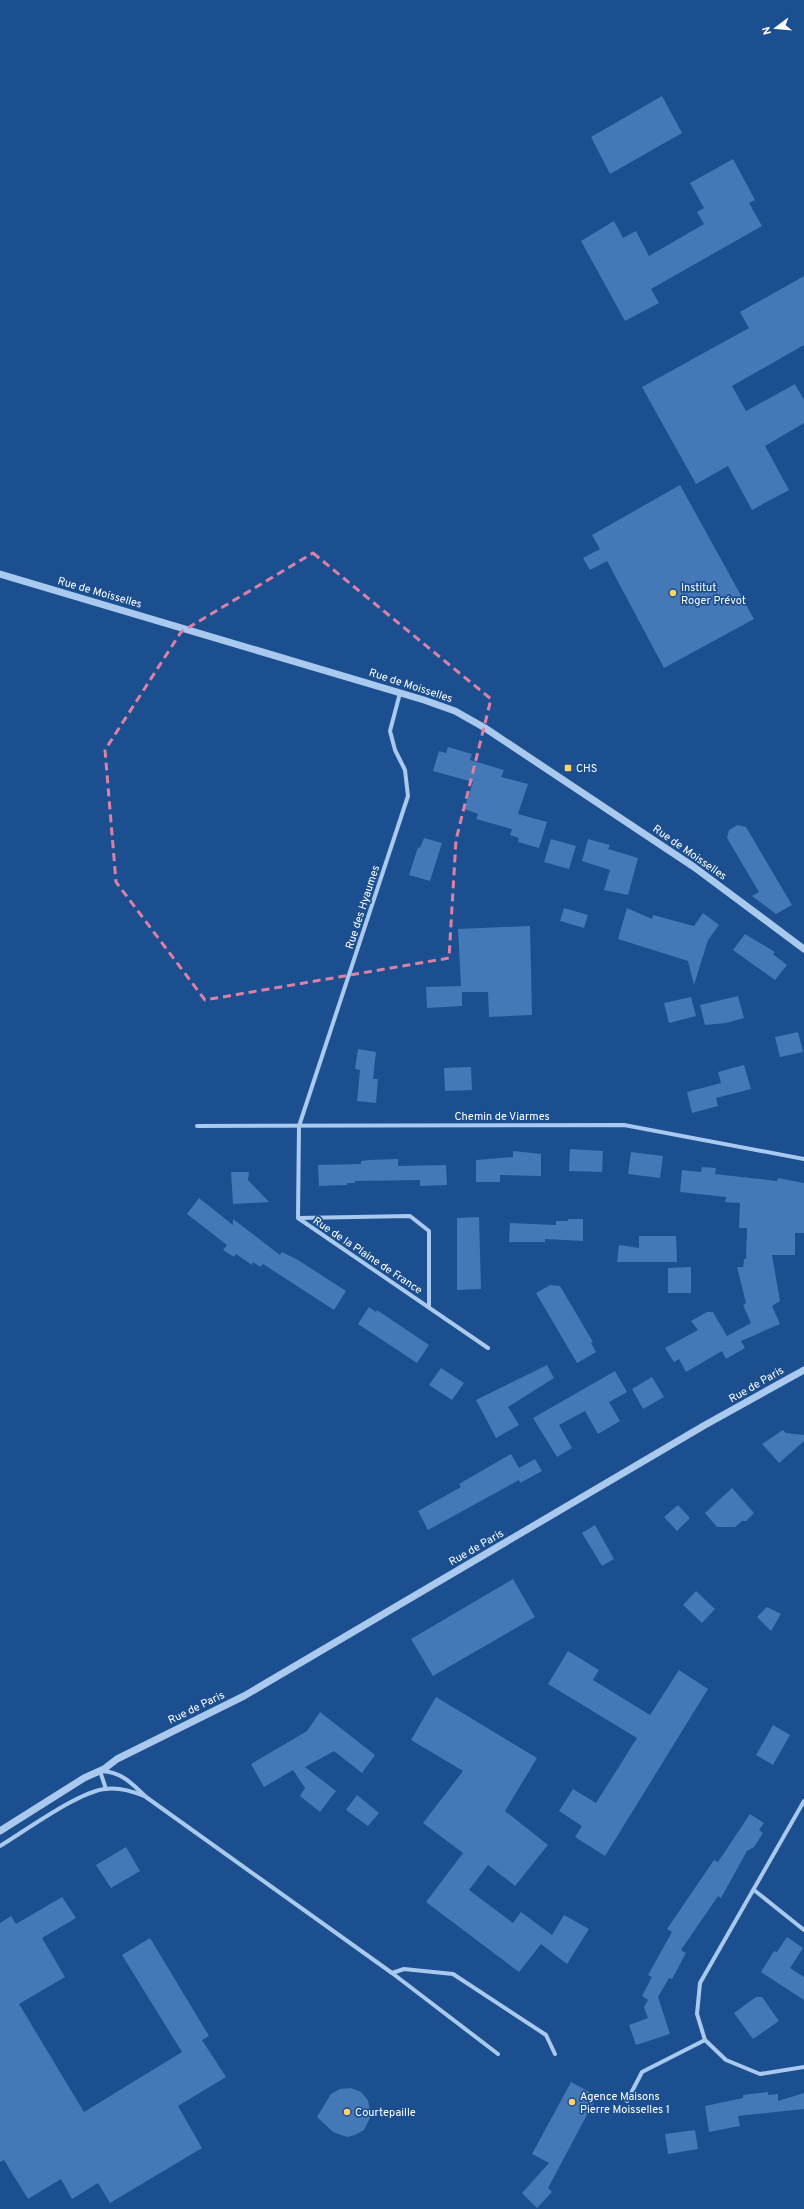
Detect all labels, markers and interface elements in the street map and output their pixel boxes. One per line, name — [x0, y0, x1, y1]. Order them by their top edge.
north arrow — [756, 8, 796, 48]
text: N — [760, 25, 775, 36]
street label: Rue de Moisselles — [56, 574, 144, 612]
place label: Institut Roger Prévot — [681, 581, 746, 608]
marker: Institut Roger Prévot — [668, 588, 678, 598]
street label: Rue de Moisselles — [367, 666, 454, 706]
place label: CHS — [576, 762, 597, 776]
marker: CHS — [563, 763, 573, 773]
street label: Rue de Moisselles — [650, 822, 729, 884]
street label: Rue des Hyaumes — [343, 864, 383, 951]
street label: Chemin de Viarmes — [454, 1110, 550, 1124]
street label: Rue de la Plaine de France — [310, 1214, 425, 1298]
street label: Rue de Paris — [726, 1363, 787, 1406]
street label: Rue de Paris — [446, 1526, 507, 1569]
street label: Rue de Paris — [166, 1688, 227, 1728]
place label: Agence Maisons Pierre Moisselles 1 — [580, 2090, 670, 2117]
marker: Agence Maisons Pierre Moisselles 1 — [567, 2097, 577, 2107]
place label: Courtepaille — [355, 2106, 416, 2120]
marker: Courtepaille — [342, 2107, 352, 2117]

